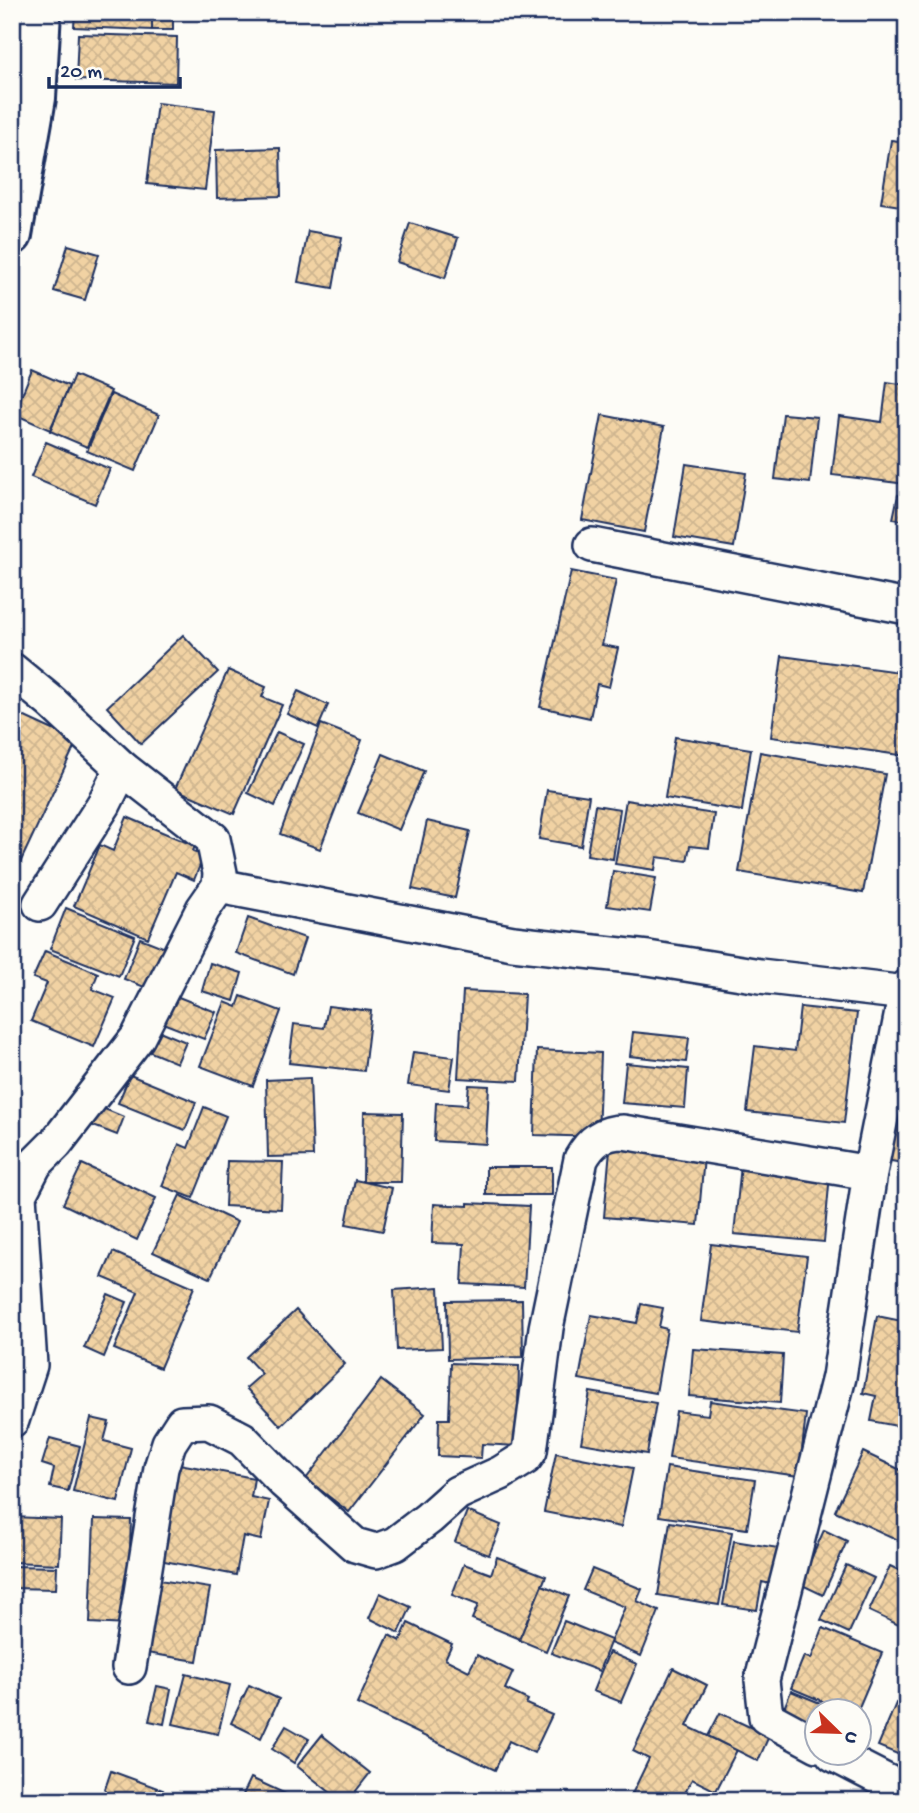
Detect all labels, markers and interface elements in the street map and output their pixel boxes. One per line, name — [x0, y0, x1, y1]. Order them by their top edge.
scale bar — [49, 46, 180, 90]
text: 20 m — [60, 61, 102, 86]
north arrow — [804, 1698, 874, 1768]
text: U — [838, 1728, 863, 1747]

